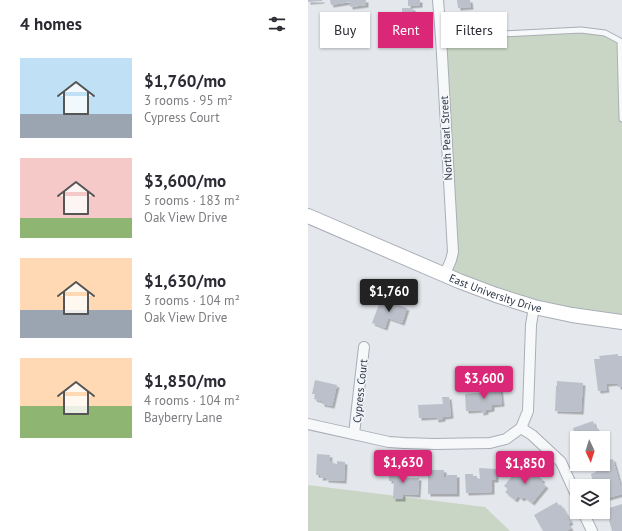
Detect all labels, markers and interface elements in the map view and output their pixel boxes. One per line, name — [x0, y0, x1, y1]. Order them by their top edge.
chip: Buy — [320, 12, 370, 48]
chip: Rent — [378, 12, 433, 48]
chip: Filters — [441, 12, 507, 48]
text: 4 homes — [20, 13, 82, 35]
icon: filters — [266, 13, 288, 35]
text: $1,760/mo — [144, 70, 226, 92]
icon: home — [52, 74, 100, 122]
text: 3 rooms · 95 m² — [144, 92, 233, 109]
street label: North Pearl Street — [437, 95, 455, 181]
text: Cypress Court — [144, 109, 220, 126]
text: $3,600/mo — [144, 170, 226, 192]
icon: home — [52, 174, 100, 222]
text: 5 rooms · 183 m² — [144, 192, 240, 209]
text: Oak View Drive — [144, 209, 227, 226]
text: $1,630/mo — [144, 270, 226, 292]
street label: East University Drive — [447, 271, 543, 316]
icon: home — [52, 274, 100, 322]
pin: $1,760 — [356, 279, 422, 313]
text: $1,760 — [369, 283, 409, 300]
text: 3 rooms · 104 m² — [144, 292, 240, 309]
text: Oak View Drive — [144, 309, 227, 326]
street label: Cypress Court — [350, 358, 370, 424]
pin: $3,600 — [451, 366, 517, 400]
text: $1,850/mo — [144, 370, 226, 392]
text: $3,600 — [464, 370, 504, 387]
icon: home — [52, 374, 100, 422]
text: 4 rooms · 104 m² — [144, 392, 240, 409]
text: Bayberry Lane — [144, 409, 222, 426]
north arrow — [570, 431, 610, 471]
map controls — [570, 431, 610, 519]
pin: $1,630 — [370, 450, 436, 484]
pin: $1,850 — [492, 451, 558, 485]
text: $1,630 — [383, 454, 423, 471]
text: $1,850 — [505, 455, 545, 472]
button: layers — [570, 479, 610, 519]

